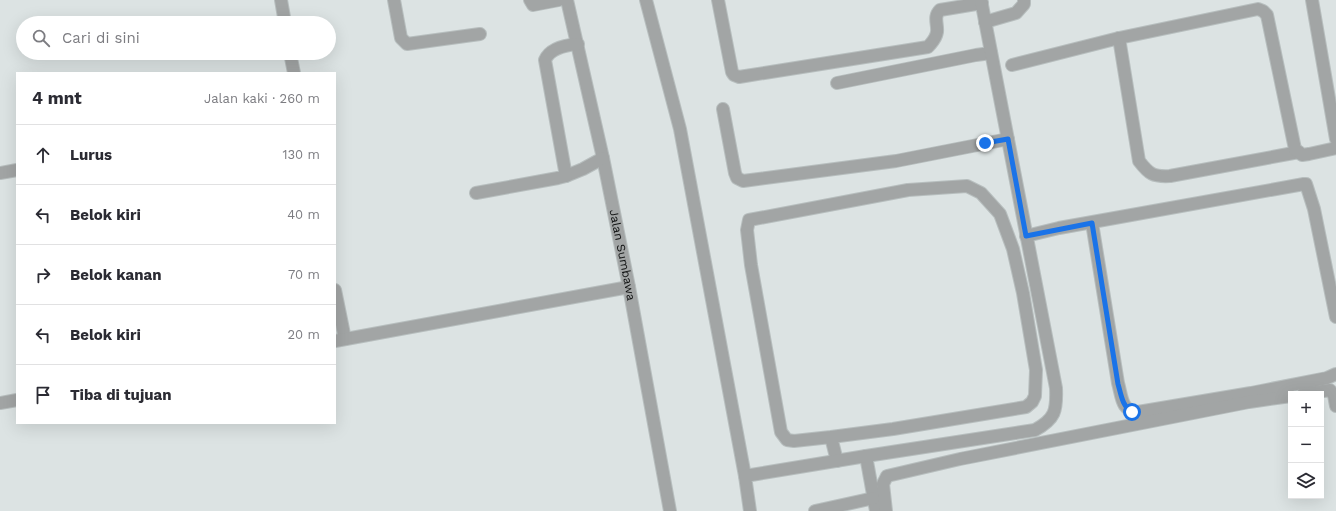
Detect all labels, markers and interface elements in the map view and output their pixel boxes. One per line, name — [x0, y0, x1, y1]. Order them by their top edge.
search box — [16, 16, 336, 60]
icon: search — [30, 27, 52, 49]
text: Cari di sini — [62, 29, 140, 47]
text: 4 mnt — [32, 88, 82, 108]
text: Jalan kaki · 260 m — [204, 91, 320, 106]
route end — [976, 134, 994, 152]
icon: ahead — [32, 144, 54, 166]
text: Lurus — [70, 146, 112, 164]
text: 130 m — [282, 147, 320, 162]
icon: left — [32, 204, 54, 226]
text: Belok kiri — [70, 206, 141, 224]
text: 40 m — [287, 207, 320, 222]
street label: Jalan Sumbawa — [607, 208, 638, 302]
icon: right — [32, 264, 54, 286]
text: Belok kanan — [70, 266, 161, 284]
text: 70 m — [288, 267, 320, 282]
icon: left — [32, 324, 54, 346]
text: Belok kiri — [70, 326, 141, 344]
text: 20 m — [288, 327, 320, 342]
icon: arrive — [32, 384, 54, 406]
text: Tiba di tujuan — [70, 386, 172, 404]
map controls — [1288, 391, 1324, 499]
button: + — [1288, 391, 1324, 427]
route start — [1123, 403, 1141, 421]
button: − — [1288, 427, 1324, 463]
button: layers — [1288, 463, 1324, 499]

